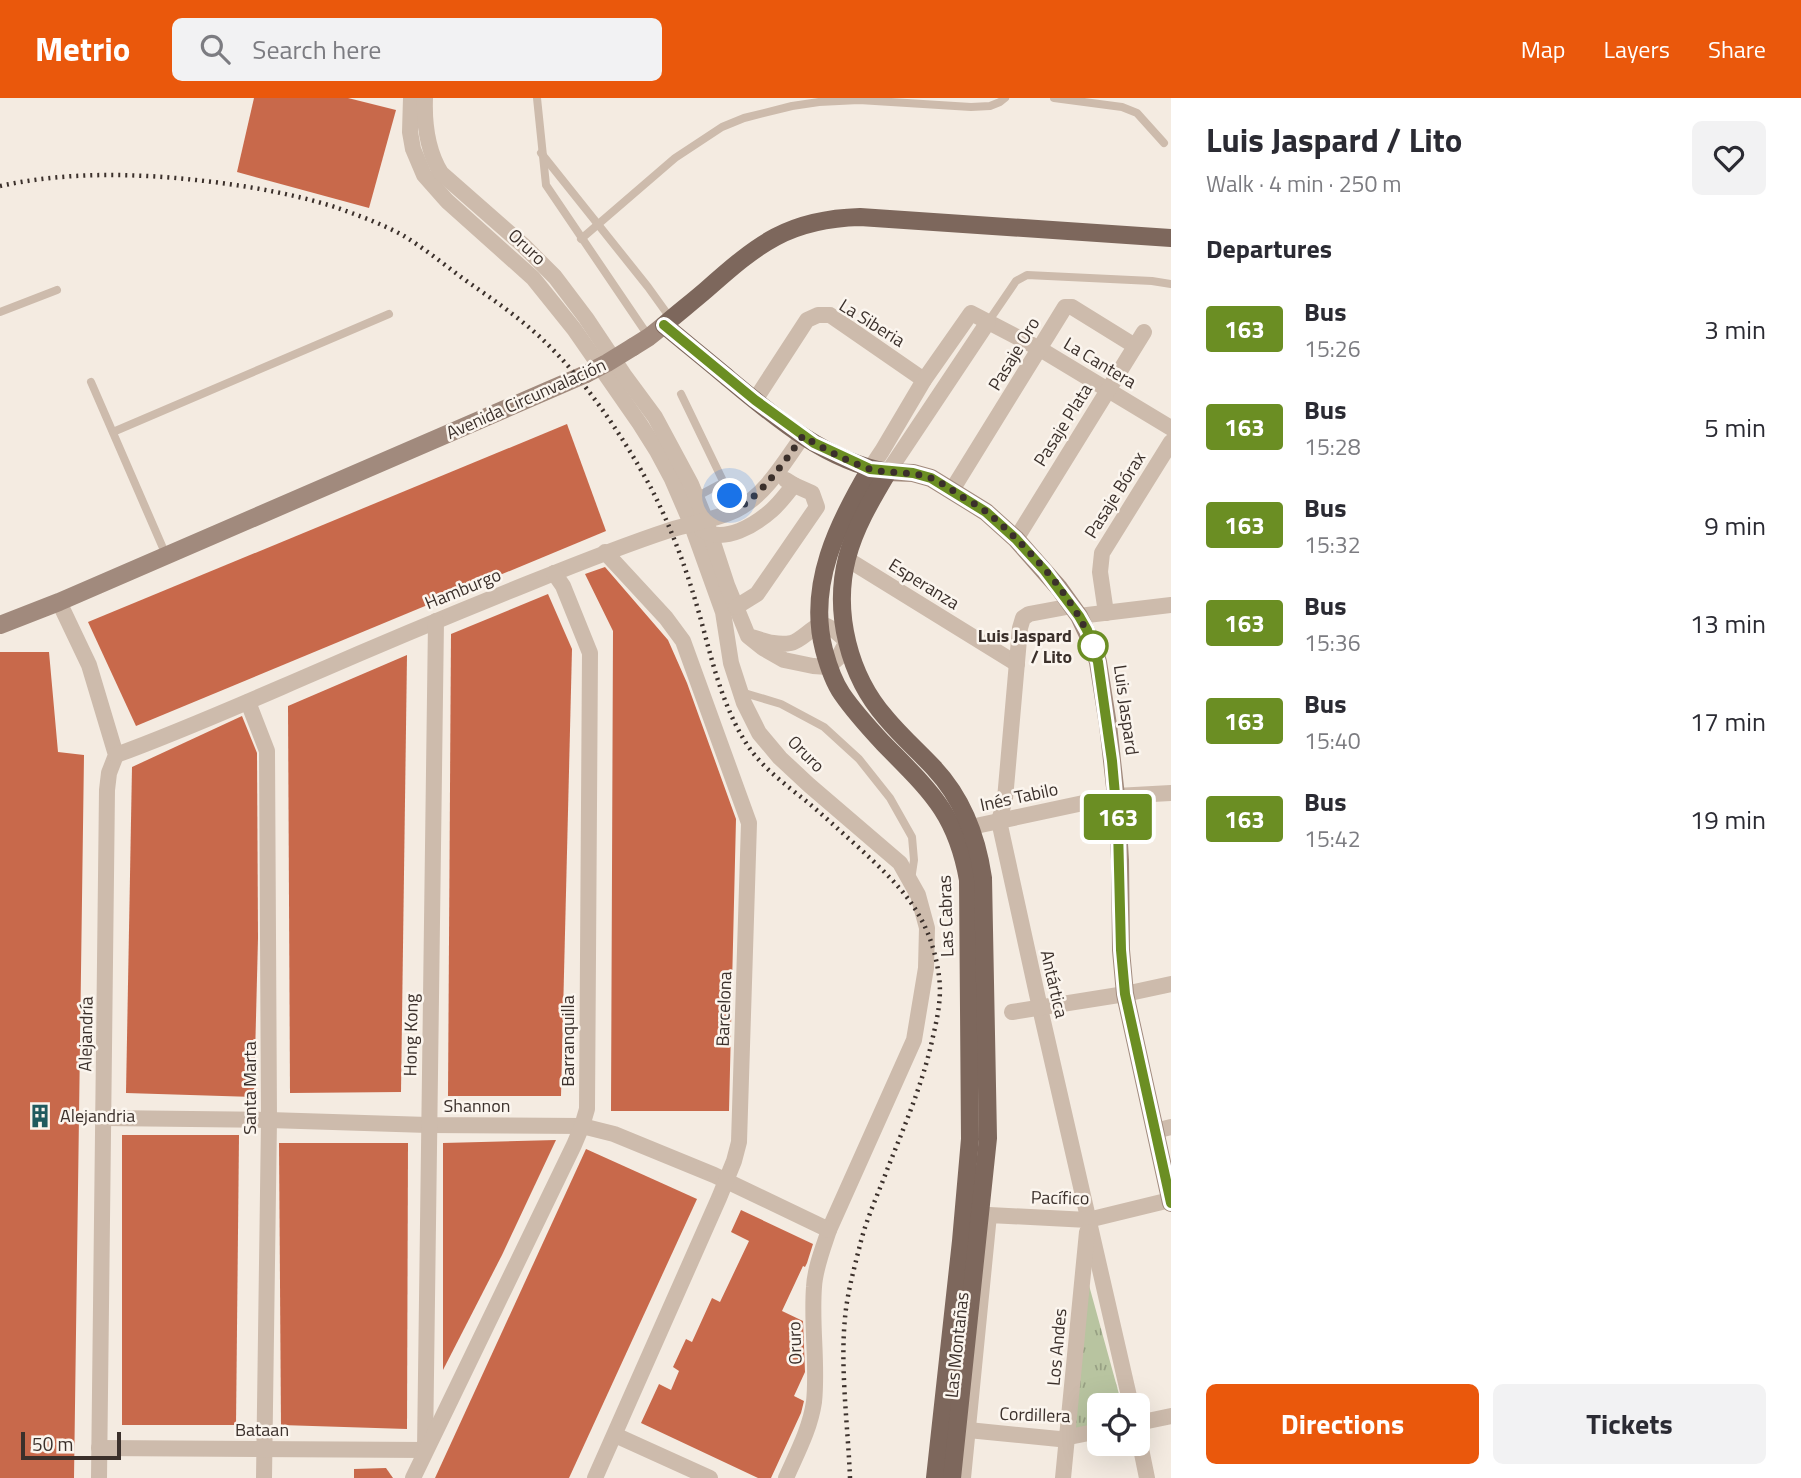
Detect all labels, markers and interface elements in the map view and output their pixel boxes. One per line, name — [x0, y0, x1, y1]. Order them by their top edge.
search box — [172, 18, 662, 81]
text: Metrio — [35, 24, 130, 74]
icon: search — [196, 30, 234, 68]
text: Search here — [252, 30, 381, 69]
text: Map — [1521, 31, 1566, 67]
text: Layers — [1604, 31, 1670, 67]
text: Share — [1708, 31, 1766, 67]
text: Luis Jaspard / Lito — [1206, 115, 1462, 165]
button: heart — [1692, 121, 1766, 195]
text: Walk · 4 min · 250 m — [1206, 166, 1402, 201]
street label: Oruro — [502, 222, 552, 271]
text: Departures — [1206, 229, 1332, 268]
street label: La Siberia — [834, 292, 910, 353]
text: Bus — [1304, 292, 1346, 331]
text: 3 min — [1704, 310, 1766, 349]
text: 163 — [1224, 311, 1265, 347]
street label: Pasaje Oro — [981, 312, 1046, 396]
street label: La Cantera — [1059, 330, 1142, 395]
text: 15:26 — [1304, 331, 1361, 366]
street label: Avenida Circunvalación — [441, 351, 610, 446]
street label: Pasaje Plata — [1026, 378, 1099, 471]
text: Bus — [1304, 390, 1346, 429]
text: 5 min — [1704, 408, 1766, 447]
text: 163 — [1224, 409, 1265, 445]
text: 15:28 — [1304, 429, 1361, 464]
street label: Pasaje Bórax — [1077, 446, 1152, 543]
your location — [712, 478, 747, 513]
text: Bus — [1304, 488, 1346, 527]
text: 9 min — [1704, 506, 1766, 545]
text: 163 — [1224, 507, 1265, 543]
text: 15:32 — [1304, 527, 1361, 562]
street label: Esperanza — [884, 551, 965, 616]
street label: Hamburgo — [421, 561, 505, 616]
text: Bus — [1304, 586, 1346, 625]
text: 13 min — [1690, 604, 1766, 643]
text: 163 — [1224, 605, 1265, 641]
place label: Luis Jaspard / Lito — [978, 622, 1072, 670]
text: 15:36 — [1304, 625, 1361, 660]
marker: Luis Jaspard / Lito — [1078, 631, 1108, 661]
street label: Luis Jaspard — [1107, 663, 1146, 757]
text: Bus — [1304, 684, 1346, 723]
text: 17 min — [1690, 702, 1766, 741]
text: 163 — [1224, 703, 1265, 739]
text: 15:40 — [1304, 723, 1361, 758]
street label: Oruro — [782, 729, 831, 778]
street label: Inés Tabilo — [977, 775, 1061, 818]
text: Bus — [1304, 782, 1346, 821]
line badge: 163 — [1078, 794, 1158, 840]
text: 163 — [1098, 799, 1138, 835]
text: 19 min — [1690, 800, 1766, 839]
text: 163 — [1224, 801, 1265, 837]
text: 15:42 — [1304, 821, 1361, 856]
street label: Las Cabras — [931, 875, 960, 957]
street label: Antártica — [1034, 947, 1075, 1021]
street label: Barcelona — [709, 971, 738, 1047]
street label: Hong Kong — [396, 993, 425, 1077]
street label: Barranquilla — [554, 995, 581, 1087]
street label: Alejandría — [71, 996, 100, 1072]
street label: Santa Marta — [236, 1041, 263, 1135]
street label: Shannon — [444, 1092, 510, 1119]
building icon: Alejandria — [26, 1102, 54, 1130]
place label: Alejandria — [60, 1102, 135, 1129]
street label: Pacífico — [1031, 1183, 1090, 1212]
street label: Las Montañas — [938, 1291, 975, 1399]
street label: Los Andes — [1040, 1307, 1073, 1387]
street label: Oruro — [780, 1321, 809, 1365]
button: Directions — [1206, 1384, 1479, 1464]
button: Tickets — [1493, 1384, 1766, 1464]
map controls — [1087, 1393, 1150, 1456]
button: locate — [1087, 1393, 1150, 1456]
street label: Cordillera — [999, 1400, 1071, 1429]
street label: Bataan — [235, 1416, 289, 1443]
scale bar — [21, 1429, 121, 1461]
text: 50 m — [32, 1429, 73, 1458]

